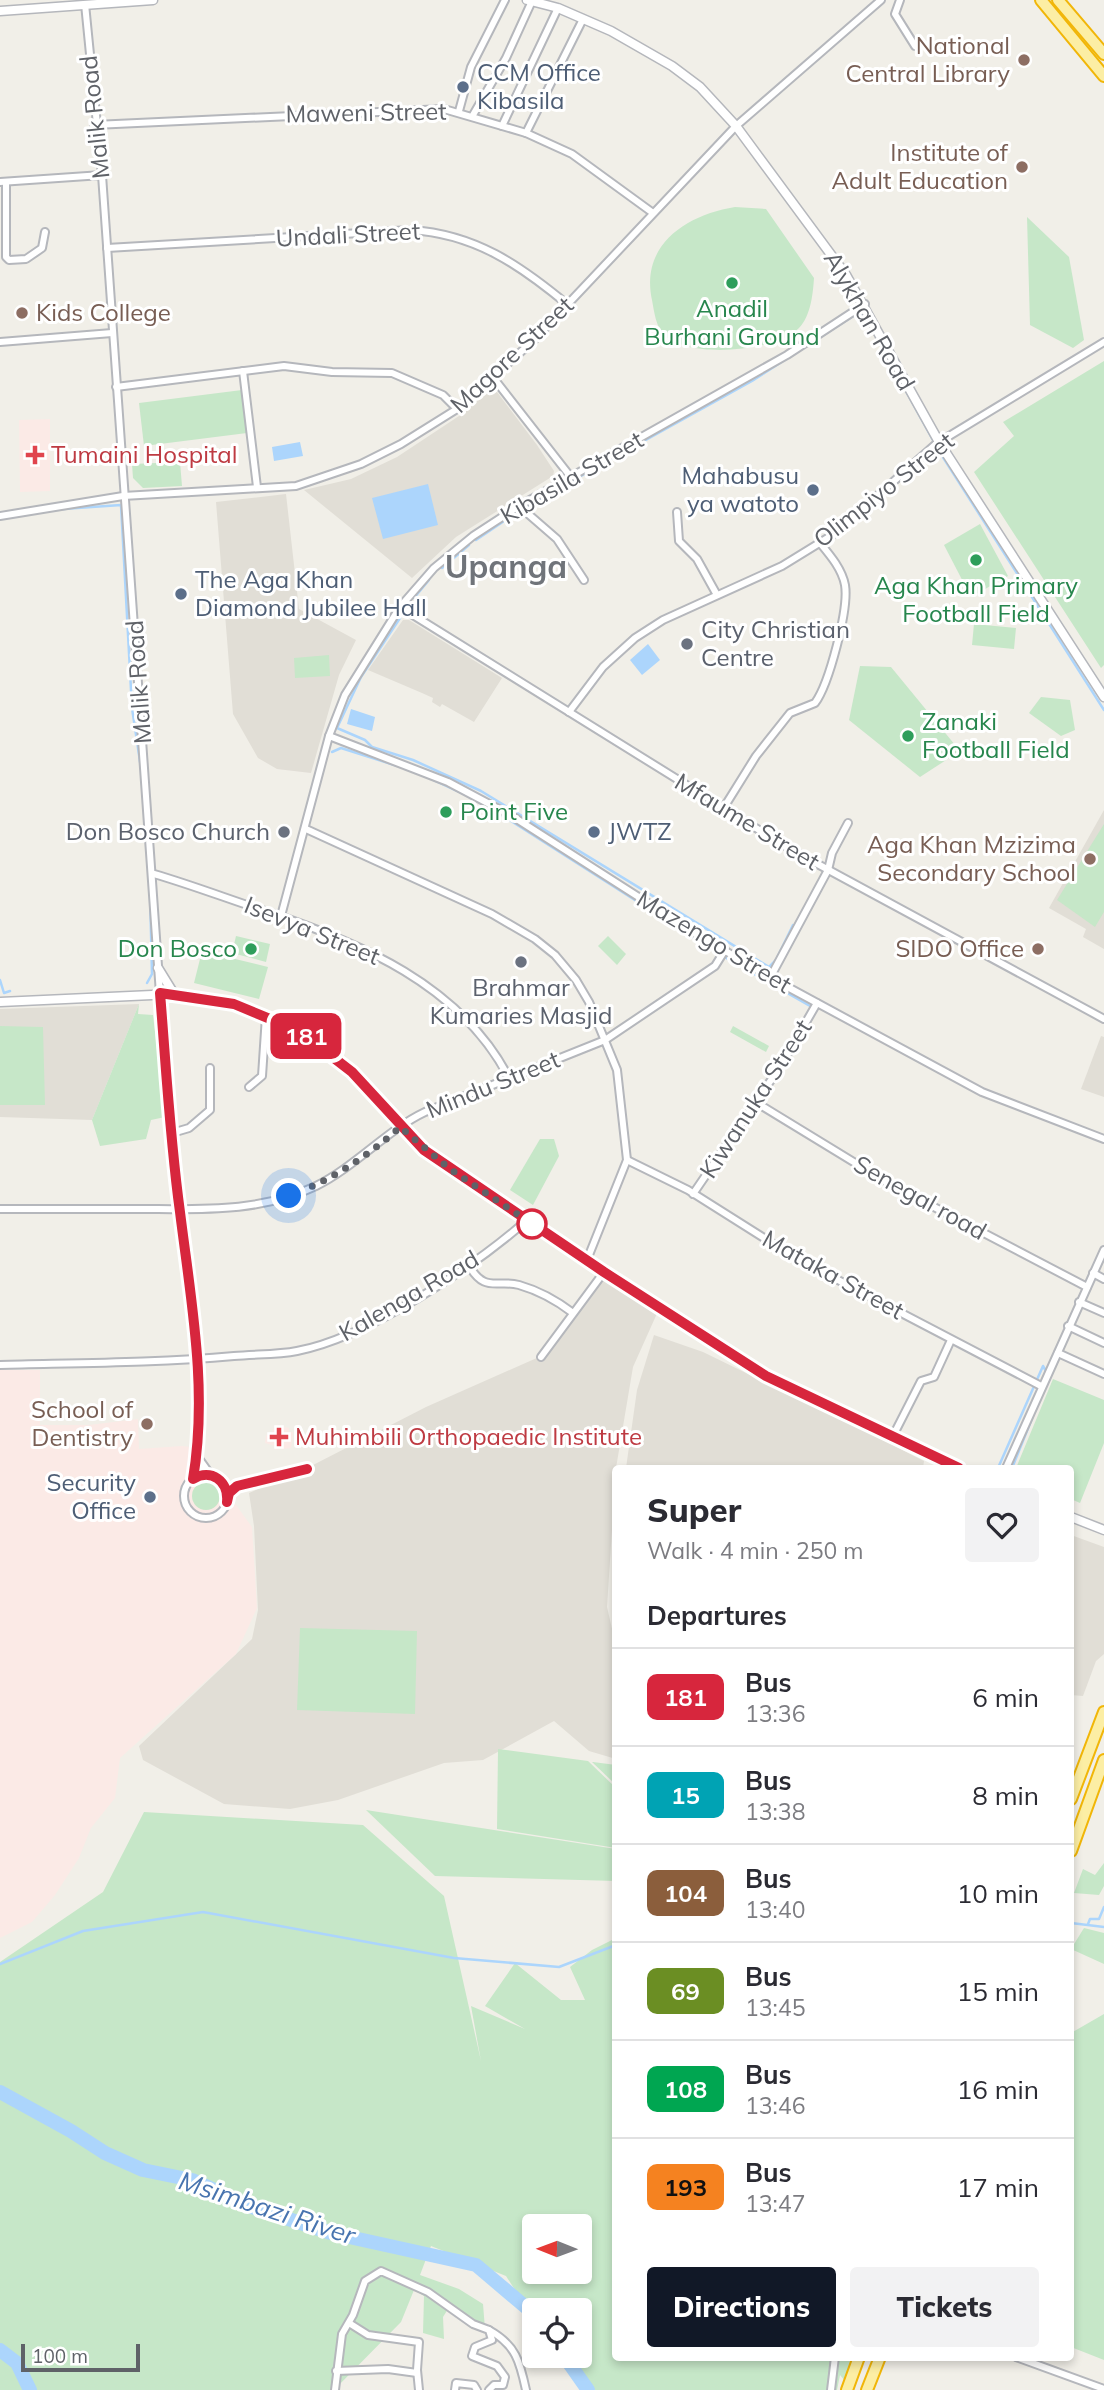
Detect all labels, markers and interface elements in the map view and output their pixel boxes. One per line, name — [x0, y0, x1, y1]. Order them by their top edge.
place label: National Central Library — [846, 30, 1010, 88]
marker: National Central Library — [1016, 52, 1032, 68]
street label: Malik Road — [73, 54, 115, 180]
place label: CCM Office Kibasila — [477, 57, 601, 115]
marker: CCM Office Kibasila — [455, 79, 471, 95]
street label: Maweni Street — [285, 96, 447, 128]
place label: Institute of Adult Education — [832, 137, 1009, 195]
marker: Institute of Adult Education — [1014, 159, 1030, 175]
street label: Undali Street — [275, 215, 421, 253]
street label: Alykhan Road — [818, 245, 922, 396]
marker: Anadil Burhani Ground — [724, 275, 740, 291]
street label: Magore Street — [444, 290, 579, 419]
place label: Anadil Burhani Ground — [644, 293, 820, 351]
place label: Kids College — [36, 297, 171, 327]
marker: Kids College — [14, 305, 30, 321]
street label: Kibasila Street — [495, 424, 648, 530]
street label: Olimpiyo Street — [807, 425, 960, 553]
place label: Tumaini Hospital — [51, 439, 237, 469]
marker: Tumaini Hospital — [25, 445, 45, 465]
place label: Mahabusu ya watoto — [682, 460, 799, 518]
marker: Mahabusu ya watoto — [805, 482, 821, 498]
district label: Upanga — [445, 546, 567, 586]
marker: Aga Khan Primary Football Field — [968, 552, 984, 568]
place label: The Aga Khan Diamond Jubilee Hall — [195, 564, 427, 622]
place label: Aga Khan Primary Football Field — [874, 570, 1078, 628]
marker: The Aga Khan Diamond Jubilee Hall — [173, 586, 189, 602]
place label: City Christian Centre — [701, 614, 850, 672]
street label: Malik Road — [119, 619, 157, 745]
marker: City Christian Centre — [679, 636, 695, 652]
place label: Zanaki Football Field — [922, 706, 1070, 764]
marker: Zanaki Football Field — [900, 728, 916, 744]
street label: Mfaume Street — [670, 766, 825, 876]
place label: Point Five — [460, 796, 568, 826]
marker: Point Five — [438, 804, 454, 820]
place label: Don Bosco Church — [66, 816, 270, 846]
place label: JWTZ — [608, 816, 672, 846]
marker: Don Bosco Church — [276, 824, 292, 840]
marker: JWTZ — [586, 824, 602, 840]
place label: Aga Khan Mzizima Secondary School — [867, 829, 1076, 887]
marker: Aga Khan Mzizima Secondary School — [1082, 851, 1098, 867]
street label: Mazengo Street — [632, 883, 797, 999]
street label: Isevya Street — [240, 889, 385, 971]
place label: Don Bosco — [118, 933, 237, 963]
place label: SIDO Office — [895, 933, 1024, 963]
marker: Don Bosco — [243, 941, 259, 957]
marker: SIDO Office — [1030, 941, 1046, 957]
marker: Brahmar Kumaries Masjid — [513, 954, 529, 970]
place label: Brahmar Kumaries Masjid — [430, 972, 612, 1030]
line badge: 181 — [266, 1013, 346, 1059]
street label: Kiwanuka Street — [693, 1013, 818, 1183]
text: 181 — [284, 1021, 328, 1051]
street label: Mindu Street — [422, 1044, 564, 1124]
street label: Senegal road — [849, 1148, 992, 1246]
your location — [271, 1178, 306, 1213]
unlabelled marker — [517, 1209, 547, 1239]
street label: Mataka Street — [758, 1223, 909, 1325]
street label: Kalenga Road — [333, 1243, 484, 1347]
place label: School of Dentistry — [31, 1394, 134, 1452]
marker: School of Dentistry — [139, 1416, 155, 1432]
place label: Muhimbili Orthopaedic Institute — [295, 1421, 642, 1451]
marker: Muhimbili Orthopaedic Institute — [269, 1427, 289, 1447]
place label: Security Office — [47, 1467, 136, 1525]
button: heart — [965, 1488, 1039, 1562]
marker: Security Office — [142, 1489, 158, 1505]
text: Super — [647, 1489, 741, 1530]
text: Walk · 4 min · 250 m — [647, 1536, 864, 1565]
text: Departures — [647, 1599, 787, 1632]
text: Bus — [745, 1666, 791, 1699]
text: 6 min — [972, 1681, 1039, 1714]
text: 181 — [664, 1682, 707, 1712]
text: 13:36 — [745, 1699, 805, 1728]
text: Bus — [745, 1764, 791, 1797]
text: 8 min — [972, 1779, 1039, 1812]
text: 15 — [671, 1780, 700, 1810]
text: 13:38 — [745, 1797, 805, 1826]
text: Bus — [745, 1862, 791, 1895]
text: 10 min — [957, 1877, 1039, 1910]
text: 104 — [664, 1878, 707, 1908]
text: 13:40 — [745, 1895, 805, 1924]
text: Bus — [745, 1960, 791, 1993]
text: 15 min — [957, 1975, 1039, 2008]
text: 69 — [671, 1976, 700, 2006]
text: 13:45 — [745, 1993, 805, 2022]
text: Bus — [745, 2058, 791, 2091]
text: 16 min — [957, 2073, 1039, 2106]
text: 108 — [664, 2074, 707, 2104]
text: 13:46 — [745, 2091, 805, 2120]
text: Bus — [745, 2156, 791, 2189]
water label: Msimbazi River — [175, 2164, 361, 2252]
text: 17 min — [957, 2171, 1039, 2204]
text: 193 — [664, 2172, 707, 2202]
text: 13:47 — [745, 2189, 805, 2218]
north arrow — [522, 2214, 592, 2284]
map controls — [522, 2214, 592, 2368]
button: Directions — [647, 2267, 836, 2347]
button: Tickets — [850, 2267, 1039, 2347]
button: locate — [522, 2298, 592, 2368]
scale bar — [21, 2341, 140, 2373]
text: 100 m — [32, 2344, 88, 2368]

